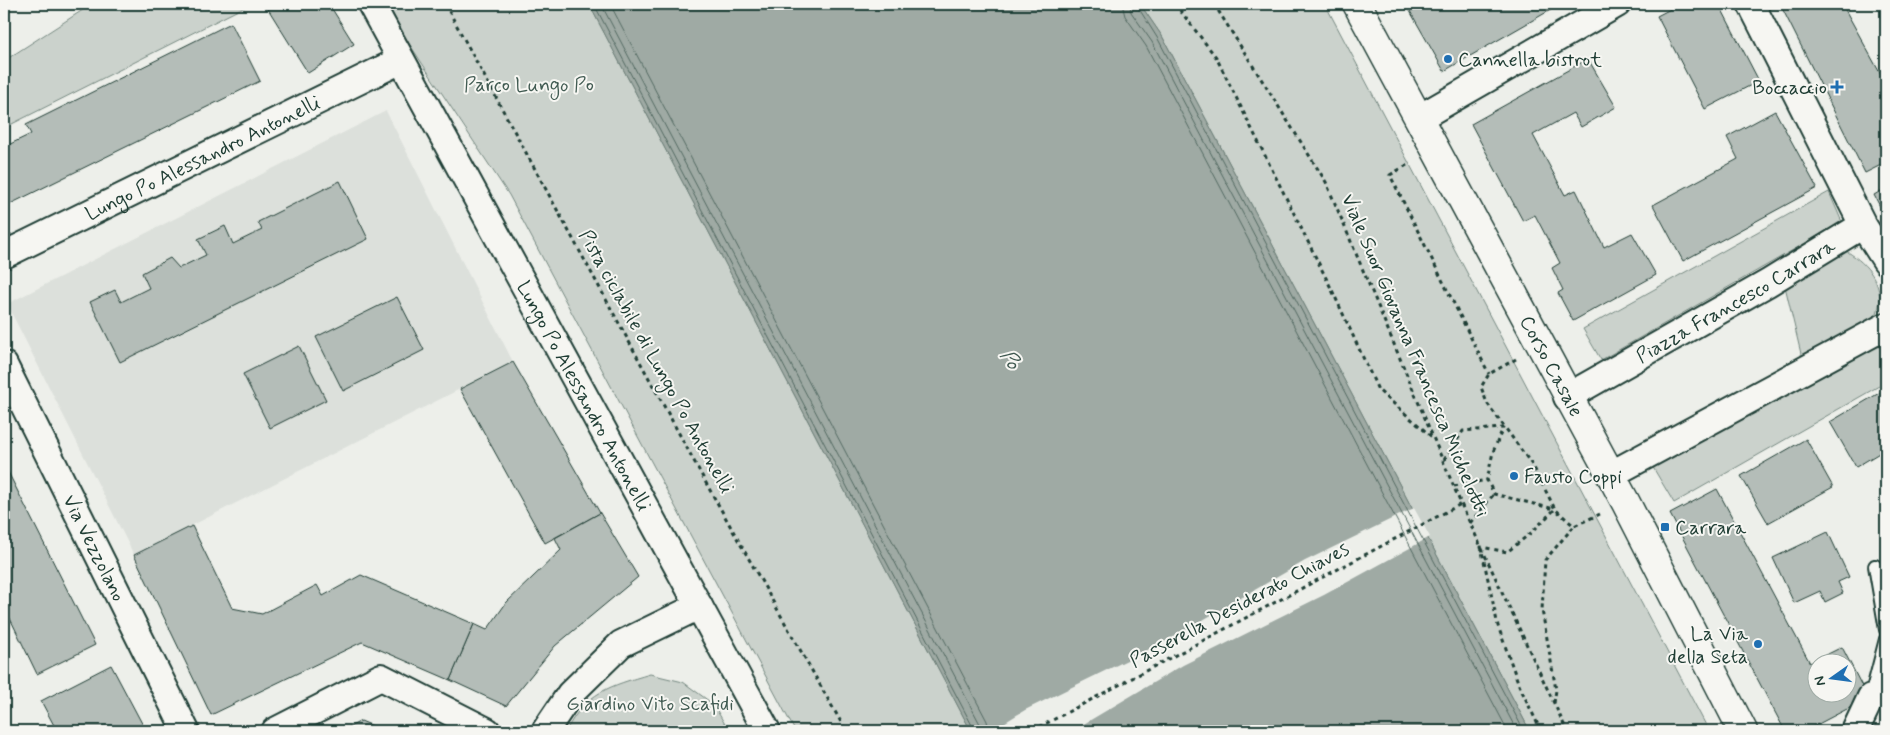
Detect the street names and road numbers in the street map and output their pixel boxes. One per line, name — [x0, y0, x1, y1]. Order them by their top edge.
street label: Lungo Po Alessandro Antonelli — [81, 90, 325, 228]
street label: Viale Suor Giovanna Francesca Michelotti — [1334, 190, 1495, 521]
street label: Pista ciclabile di Lungo Po Antonelli — [571, 225, 740, 499]
street label: Piazza Francesco Carrara — [1631, 233, 1842, 370]
street label: Lungo Po Alessandro Antonelli — [509, 276, 657, 516]
street label: Corso Casale — [1512, 311, 1589, 422]
street label: Via Vezzolano — [56, 490, 131, 606]
street label: Passerella Desiderato Chiaves — [1125, 536, 1354, 675]

